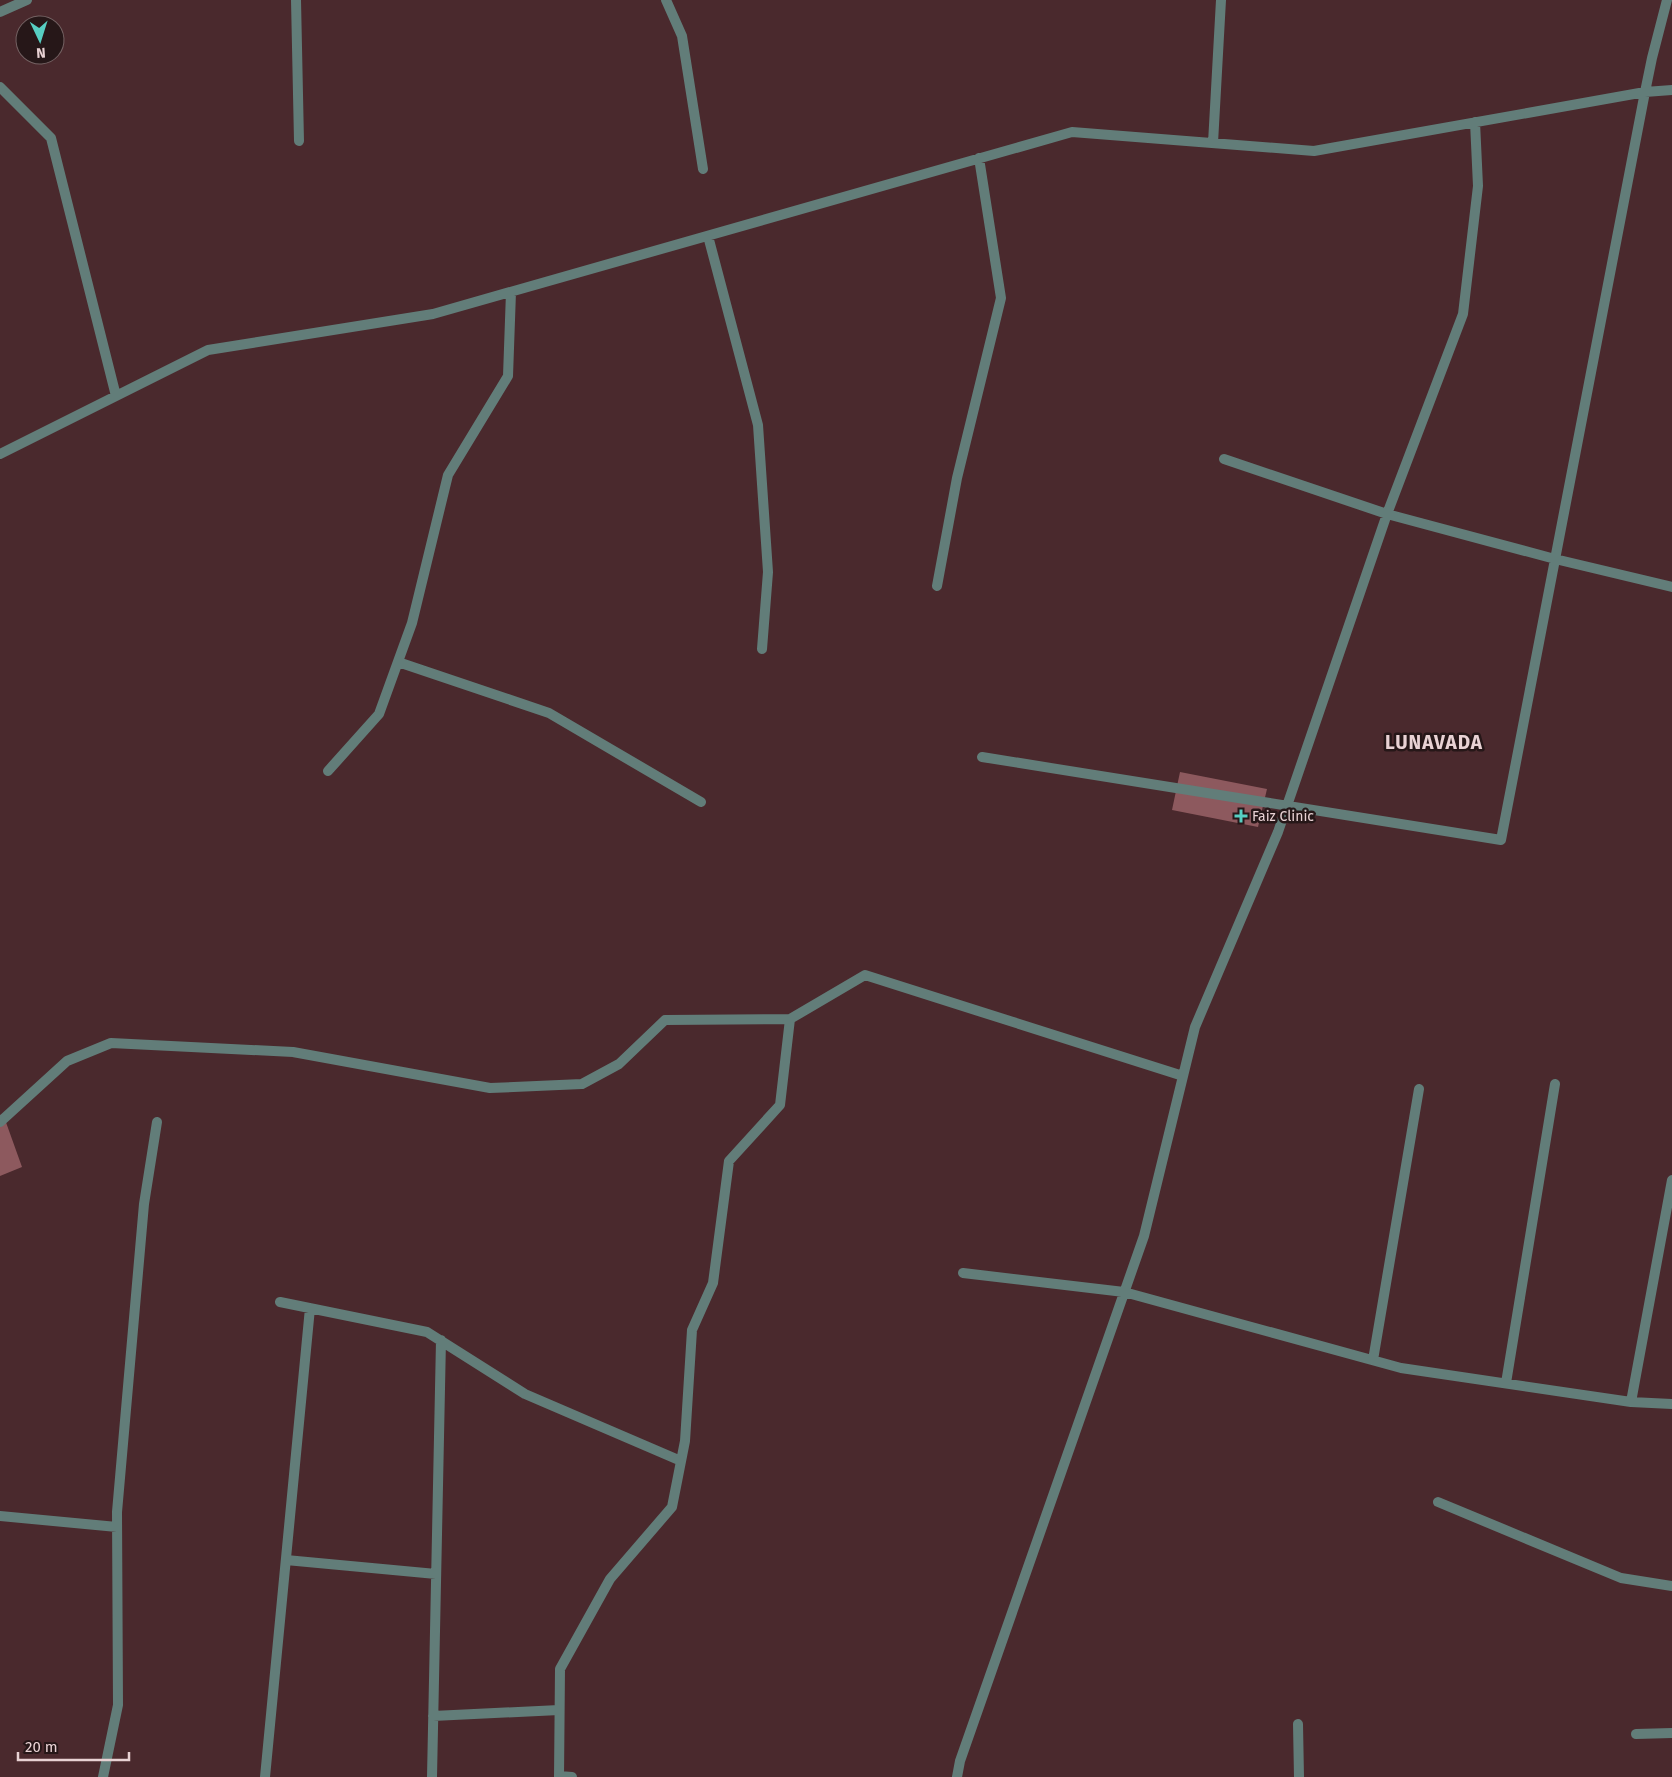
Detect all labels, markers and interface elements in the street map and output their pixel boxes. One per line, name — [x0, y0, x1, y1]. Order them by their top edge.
north arrow — [15, 15, 65, 65]
text: N — [36, 44, 46, 61]
district label: LUNAVADA — [1385, 731, 1483, 754]
place label: Faiz Clinic — [1252, 808, 1314, 825]
marker: Faiz Clinic — [1234, 809, 1248, 823]
scale bar — [18, 1730, 129, 1762]
text: 20 m — [25, 1738, 58, 1756]

